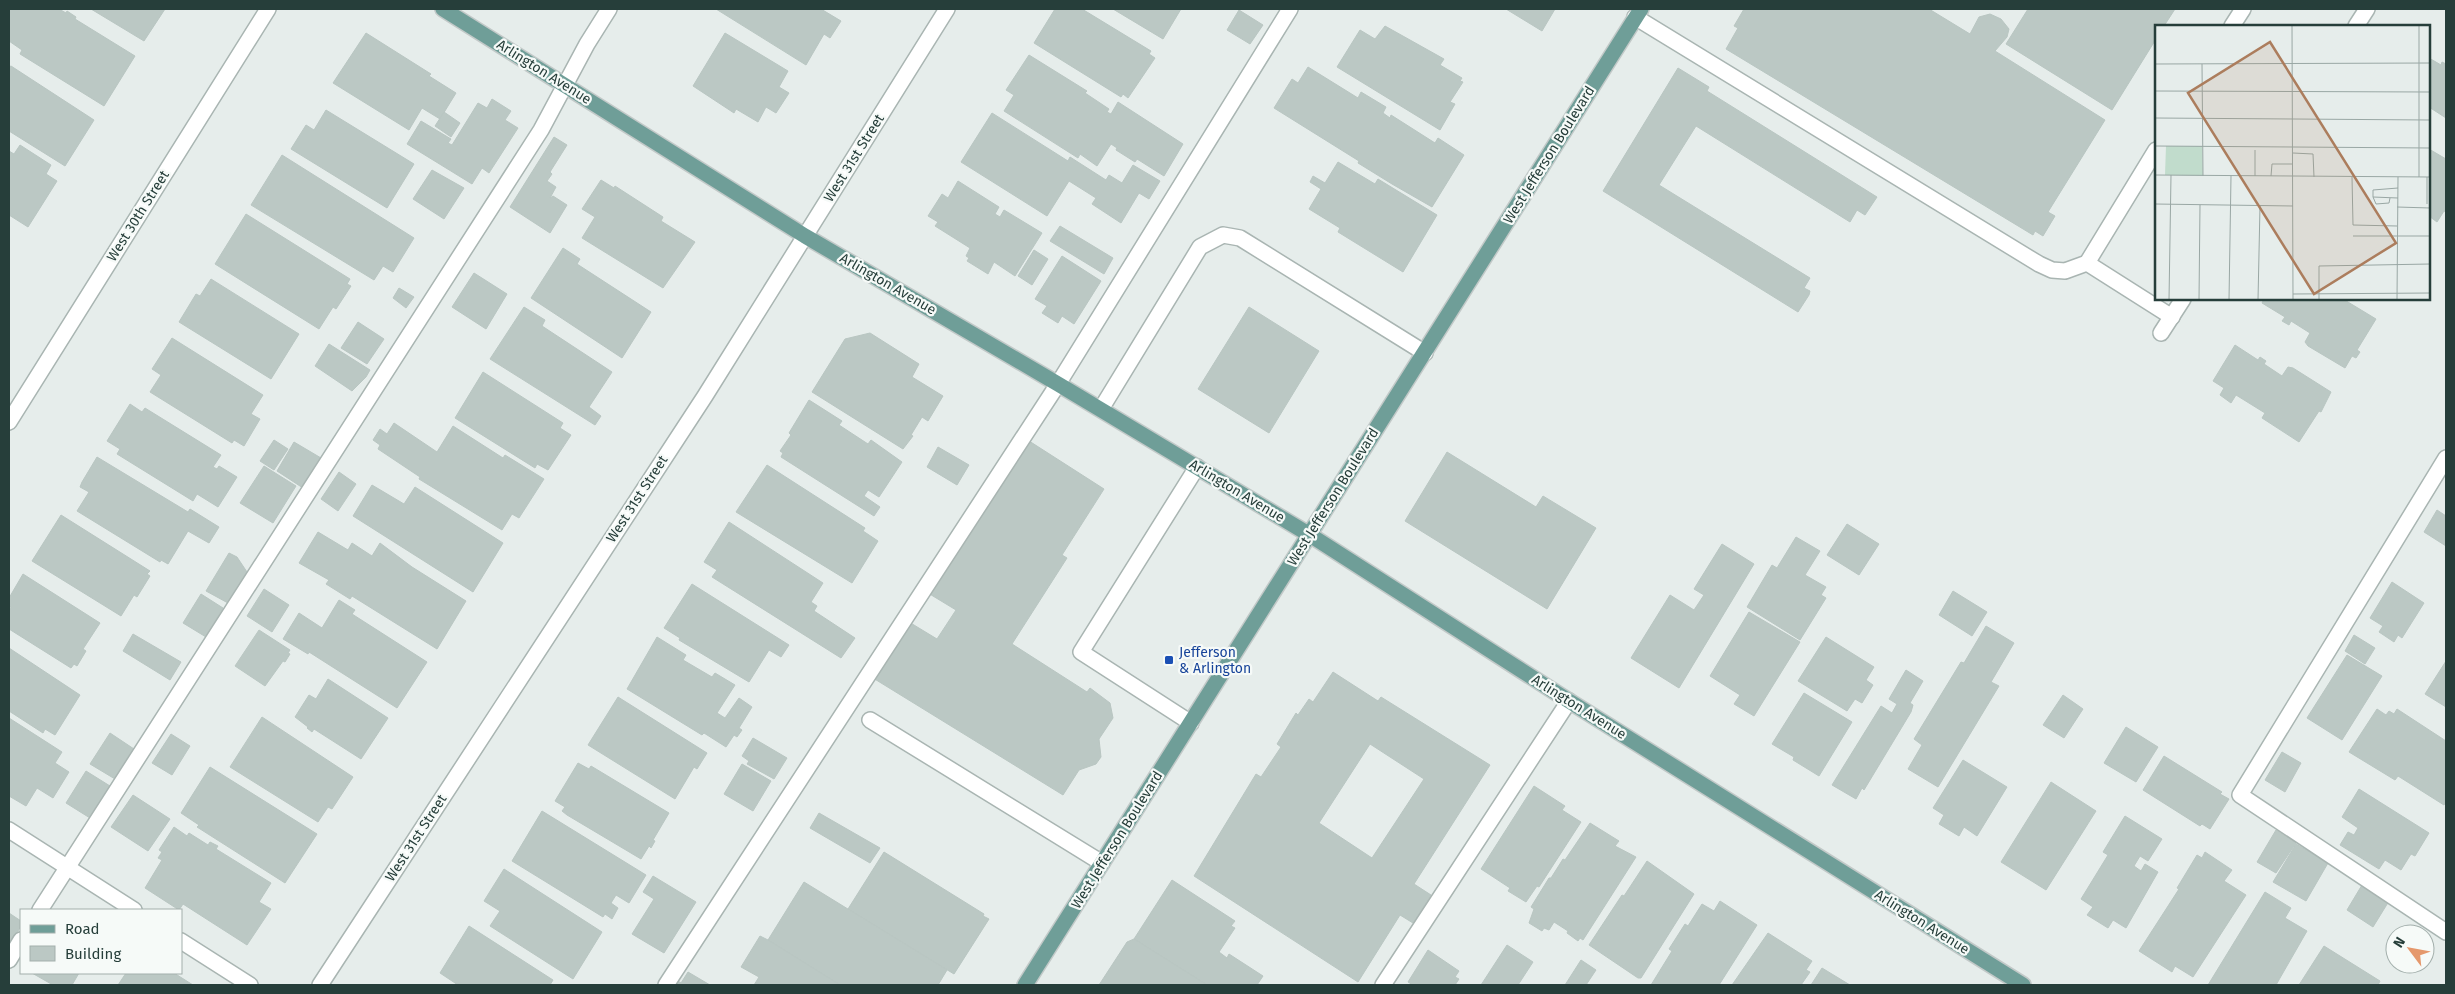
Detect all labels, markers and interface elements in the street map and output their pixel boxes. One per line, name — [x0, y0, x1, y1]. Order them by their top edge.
inset map — [2155, 25, 2430, 300]
street label: Arlington Avenue — [494, 36, 594, 108]
street label: West Jefferson Boulevard — [1500, 83, 1598, 227]
street label: West 31st Street — [820, 110, 888, 205]
street label: West 30th Street — [103, 167, 173, 265]
street label: Arlington Avenue — [837, 250, 939, 318]
street label: West Jefferson Boulevard — [1284, 425, 1382, 569]
street label: West 31st Street — [603, 452, 672, 546]
street label: Arlington Avenue — [1186, 456, 1288, 526]
place label: Jefferson & Arlington — [1179, 644, 1251, 677]
marker: Jefferson & Arlington — [1163, 654, 1175, 666]
street label: Arlington Avenue — [1529, 671, 1629, 743]
street label: West Jefferson Boulevard — [1068, 768, 1166, 912]
street label: West 31st Street — [382, 791, 451, 885]
street label: Arlington Avenue — [1872, 886, 1972, 958]
legend — [20, 909, 182, 974]
text: Road — [65, 920, 100, 938]
north arrow — [2385, 924, 2435, 974]
text: N — [2390, 934, 2409, 951]
text: Building — [65, 945, 121, 963]

